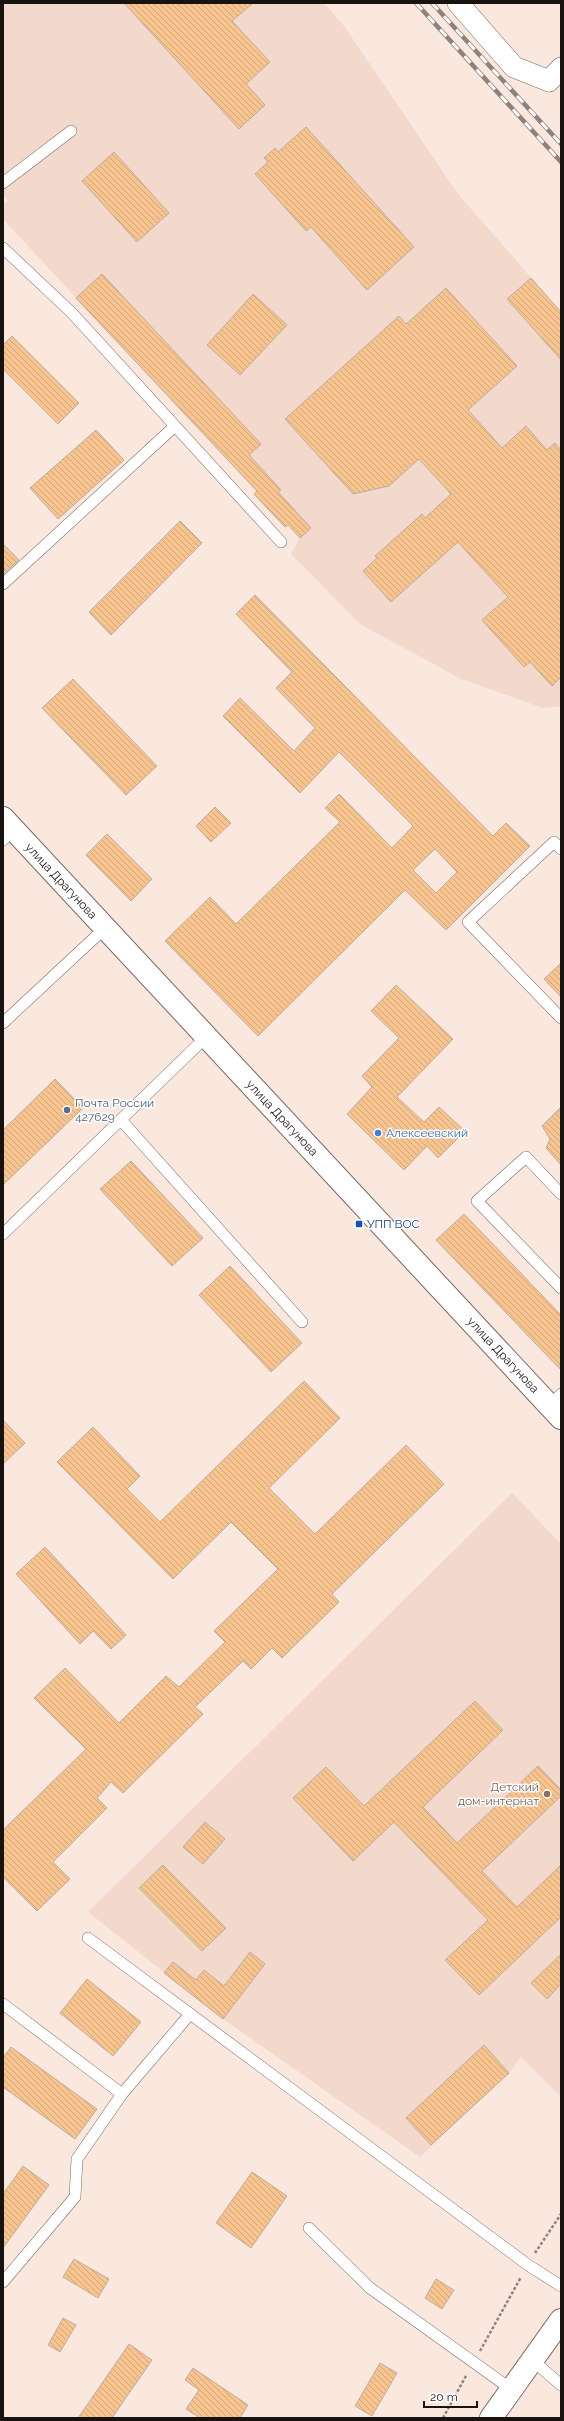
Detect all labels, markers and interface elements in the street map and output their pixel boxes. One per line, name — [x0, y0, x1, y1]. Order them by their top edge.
street label: улица Драгунова — [22, 840, 100, 922]
street label: улица Драгунова — [243, 1077, 321, 1159]
place label: Почта России 427629 — [75, 1096, 154, 1124]
marker: Почта России 427629 — [62, 1105, 72, 1115]
place label: Алексеевский — [386, 1126, 468, 1140]
marker: Алексеевский — [373, 1128, 383, 1138]
place label: УПП ВОС — [367, 1217, 420, 1231]
marker: УПП ВОС — [354, 1219, 364, 1229]
street label: улица Драгунова — [464, 1314, 542, 1396]
place label: Детский дом-интернат — [458, 1780, 539, 1808]
marker: Детский дом-интернат — [542, 1789, 552, 1799]
scale bar — [424, 2383, 477, 2409]
text: 20 m — [430, 2390, 458, 2404]

